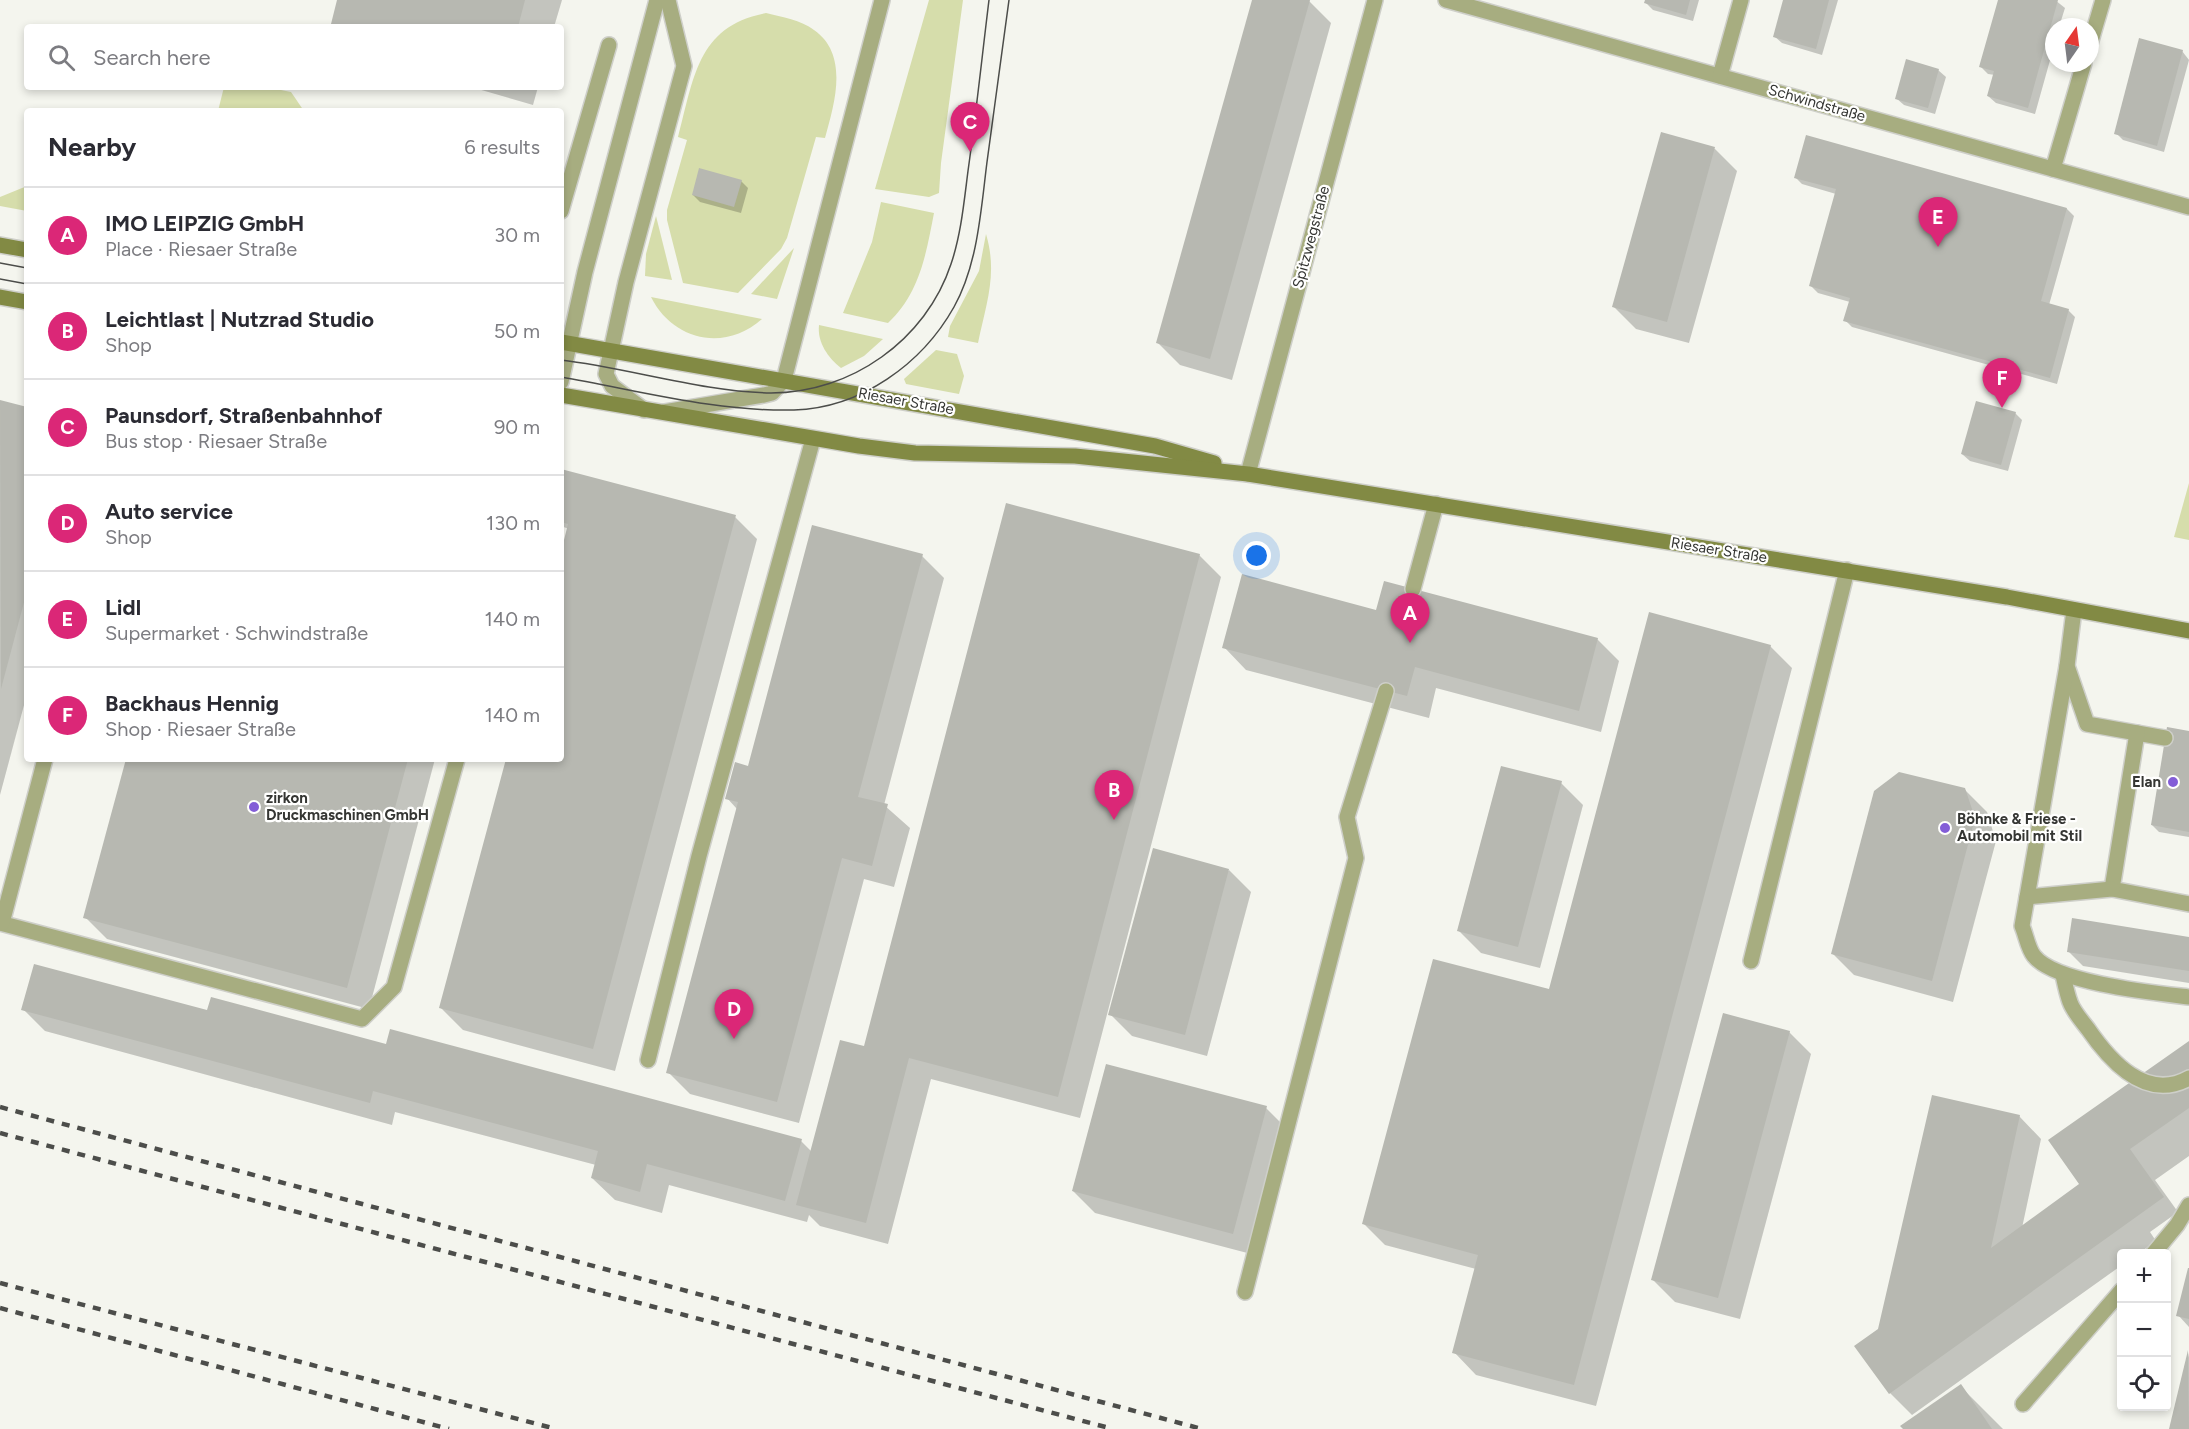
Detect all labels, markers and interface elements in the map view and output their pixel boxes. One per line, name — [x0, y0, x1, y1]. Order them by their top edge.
north arrow — [2045, 18, 2099, 72]
search box — [24, 24, 564, 90]
icon: search — [45, 41, 78, 74]
text: Search here — [93, 44, 211, 71]
street label: Schwindstraße — [1766, 81, 1868, 125]
pin: C — [950, 102, 990, 152]
text: Nearby — [48, 131, 136, 163]
text: 6 results — [464, 135, 540, 159]
street label: Spitzwegstraße — [1289, 184, 1333, 290]
pin: E — [1918, 198, 1958, 247]
text: IMO LEIPZIG GmbH — [105, 210, 304, 237]
text: A — [60, 223, 75, 247]
text: 30 m — [494, 223, 540, 247]
text: Place · Riesaer Straße — [105, 237, 297, 261]
text: Leichtlast | Nutzrad Studio — [105, 306, 374, 333]
text: B — [61, 319, 74, 343]
text: 50 m — [494, 319, 540, 343]
text: Shop — [105, 333, 152, 357]
pin: F — [1982, 358, 2022, 408]
street label: Riesaer Straße — [857, 384, 955, 418]
text: Paunsdorf, Straßenbahnhof — [105, 402, 382, 429]
text: C — [60, 415, 75, 439]
text: 90 m — [494, 415, 540, 439]
text: Bus stop · Riesaer Straße — [105, 429, 327, 453]
text: Auto service — [105, 498, 233, 525]
text: D — [61, 511, 75, 535]
text: 130 m — [486, 511, 540, 535]
text: Shop — [105, 525, 152, 549]
street label: Riesaer Straße — [1670, 534, 1768, 566]
your location — [1242, 541, 1271, 570]
text: Lidl — [105, 594, 141, 621]
pin: A — [1390, 594, 1430, 643]
text: E — [62, 607, 73, 631]
text: 140 m — [485, 607, 540, 631]
text: Supermarket · Schwindstraße — [105, 621, 368, 645]
text: Backhaus Hennig — [105, 690, 279, 717]
text: F — [62, 703, 73, 727]
text: 140 m — [485, 703, 540, 727]
text: Shop · Riesaer Straße — [105, 717, 296, 741]
pin: B — [1094, 770, 1134, 820]
place label: Elan — [2132, 773, 2161, 791]
marker: Elan — [2166, 775, 2180, 789]
place label: zirkon Druckmaschinen GmbH — [266, 789, 429, 824]
marker: zirkon Druckmaschinen GmbH — [247, 800, 261, 814]
place label: Böhnke & Friese - Automobil mit Stil — [1957, 810, 2082, 845]
marker: Böhnke & Friese - Automobil mit Stil — [1938, 821, 1952, 835]
pin: D — [714, 990, 754, 1039]
map controls — [2117, 1249, 2171, 1411]
button: + — [2117, 1249, 2171, 1303]
button: − — [2117, 1303, 2171, 1357]
button: locate — [2117, 1357, 2171, 1411]

